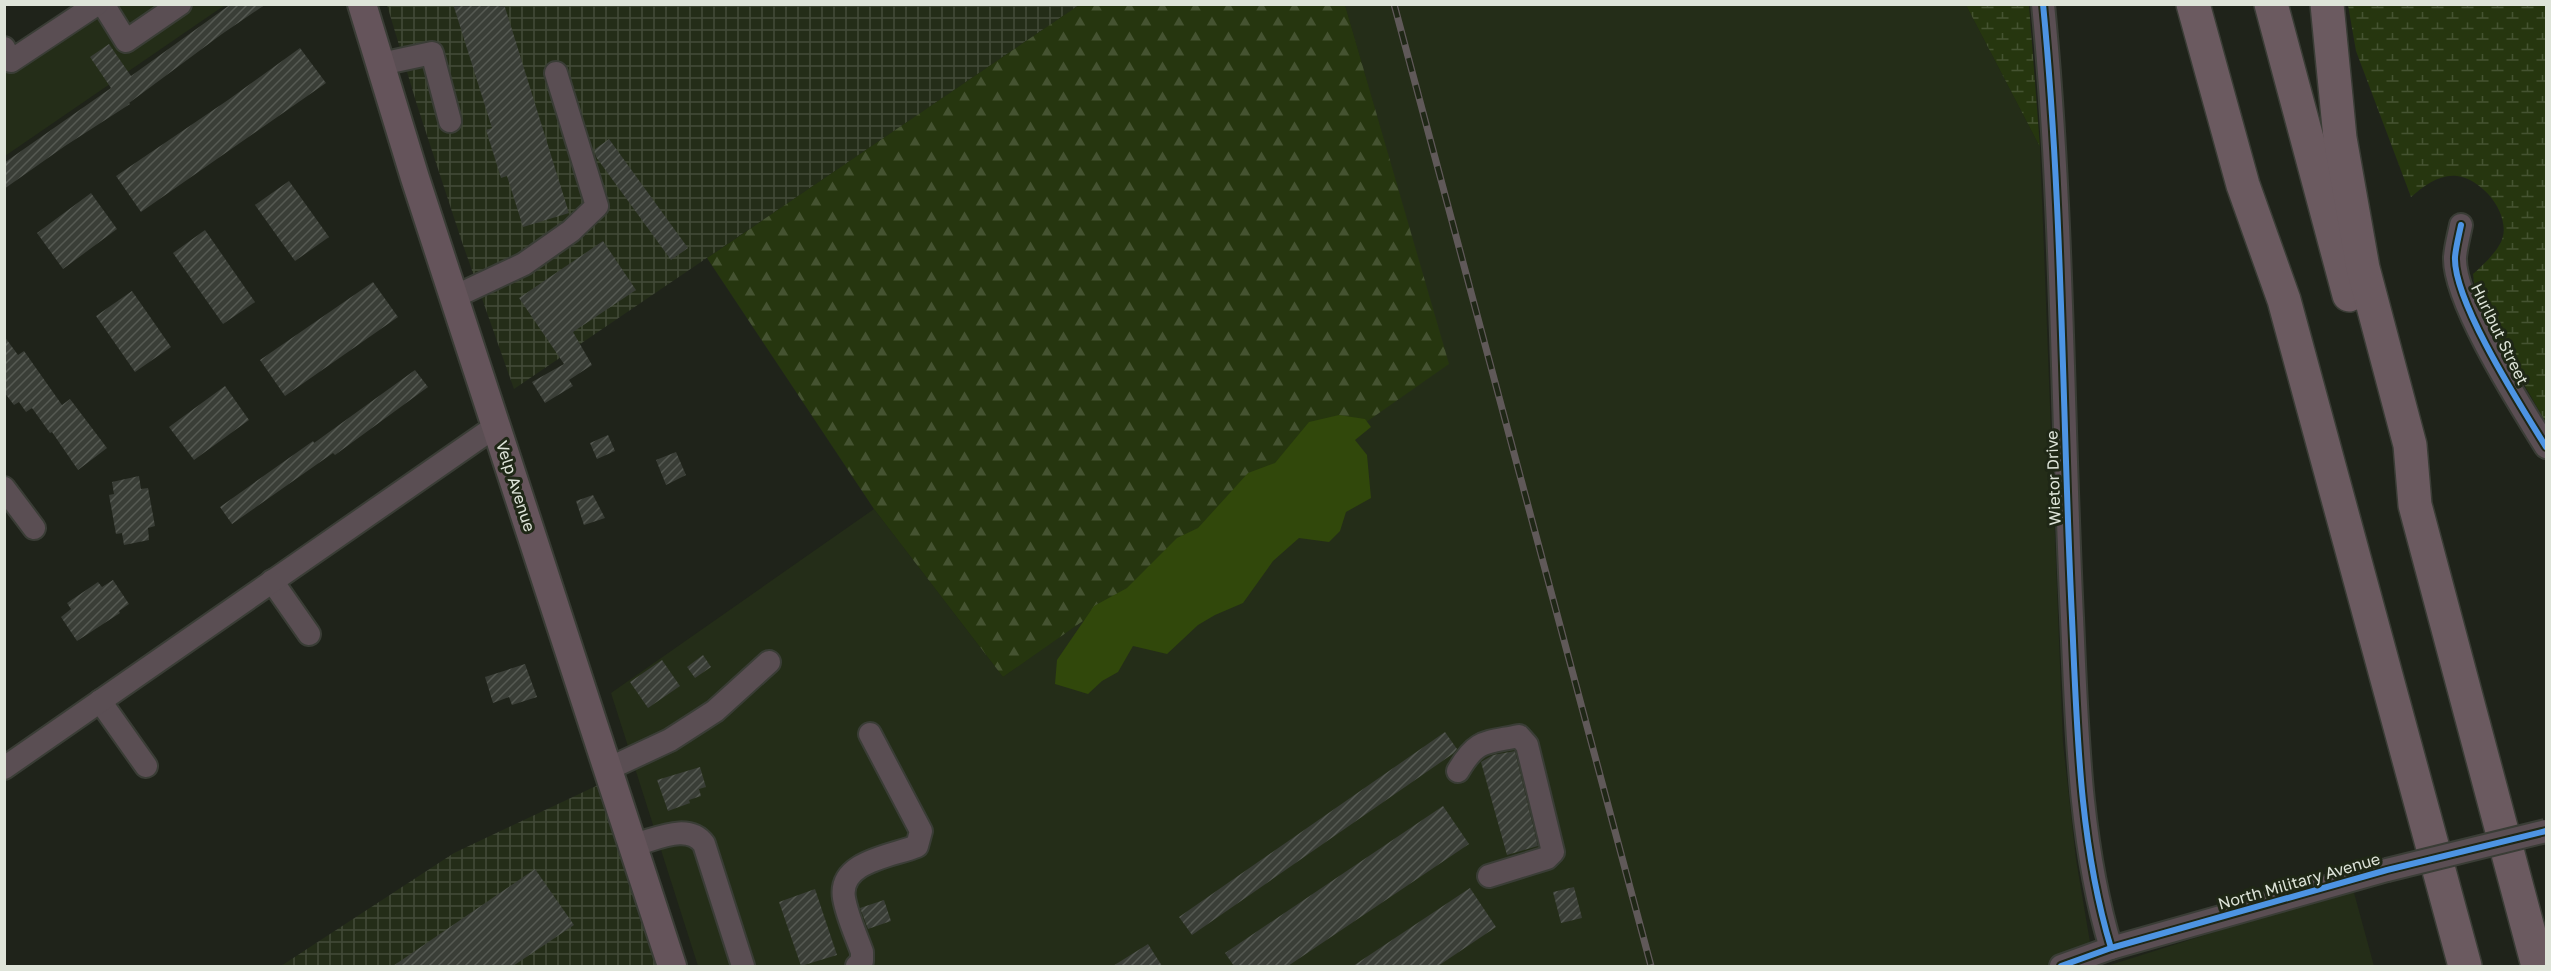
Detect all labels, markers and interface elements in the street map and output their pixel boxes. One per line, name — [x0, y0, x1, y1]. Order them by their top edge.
street label: Hurlbut Street — [2467, 280, 2533, 388]
street label: Wietor Drive — [2041, 430, 2065, 526]
street label: Velp Avenue — [492, 438, 540, 534]
street label: North Military Avenue — [2216, 848, 2382, 914]

